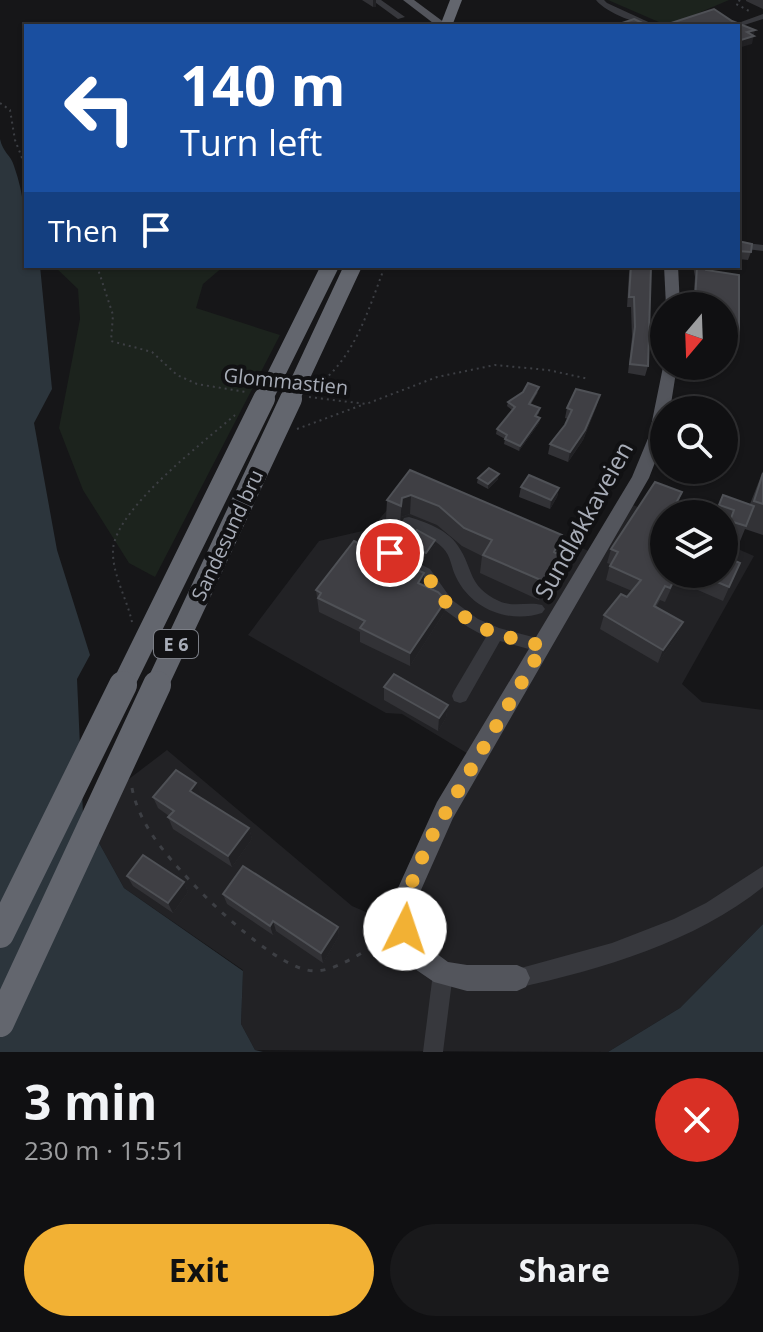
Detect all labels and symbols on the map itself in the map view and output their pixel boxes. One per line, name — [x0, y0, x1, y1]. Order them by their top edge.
north arrow — [650, 292, 738, 380]
street label: Glommastien — [222, 361, 350, 401]
street label: Sundløkkaveien — [526, 435, 640, 605]
street label: Sandesund bru — [185, 465, 269, 605]
pin — [356, 519, 424, 587]
road number: E 6 — [154, 630, 198, 658]
position arrow — [363, 887, 447, 971]

